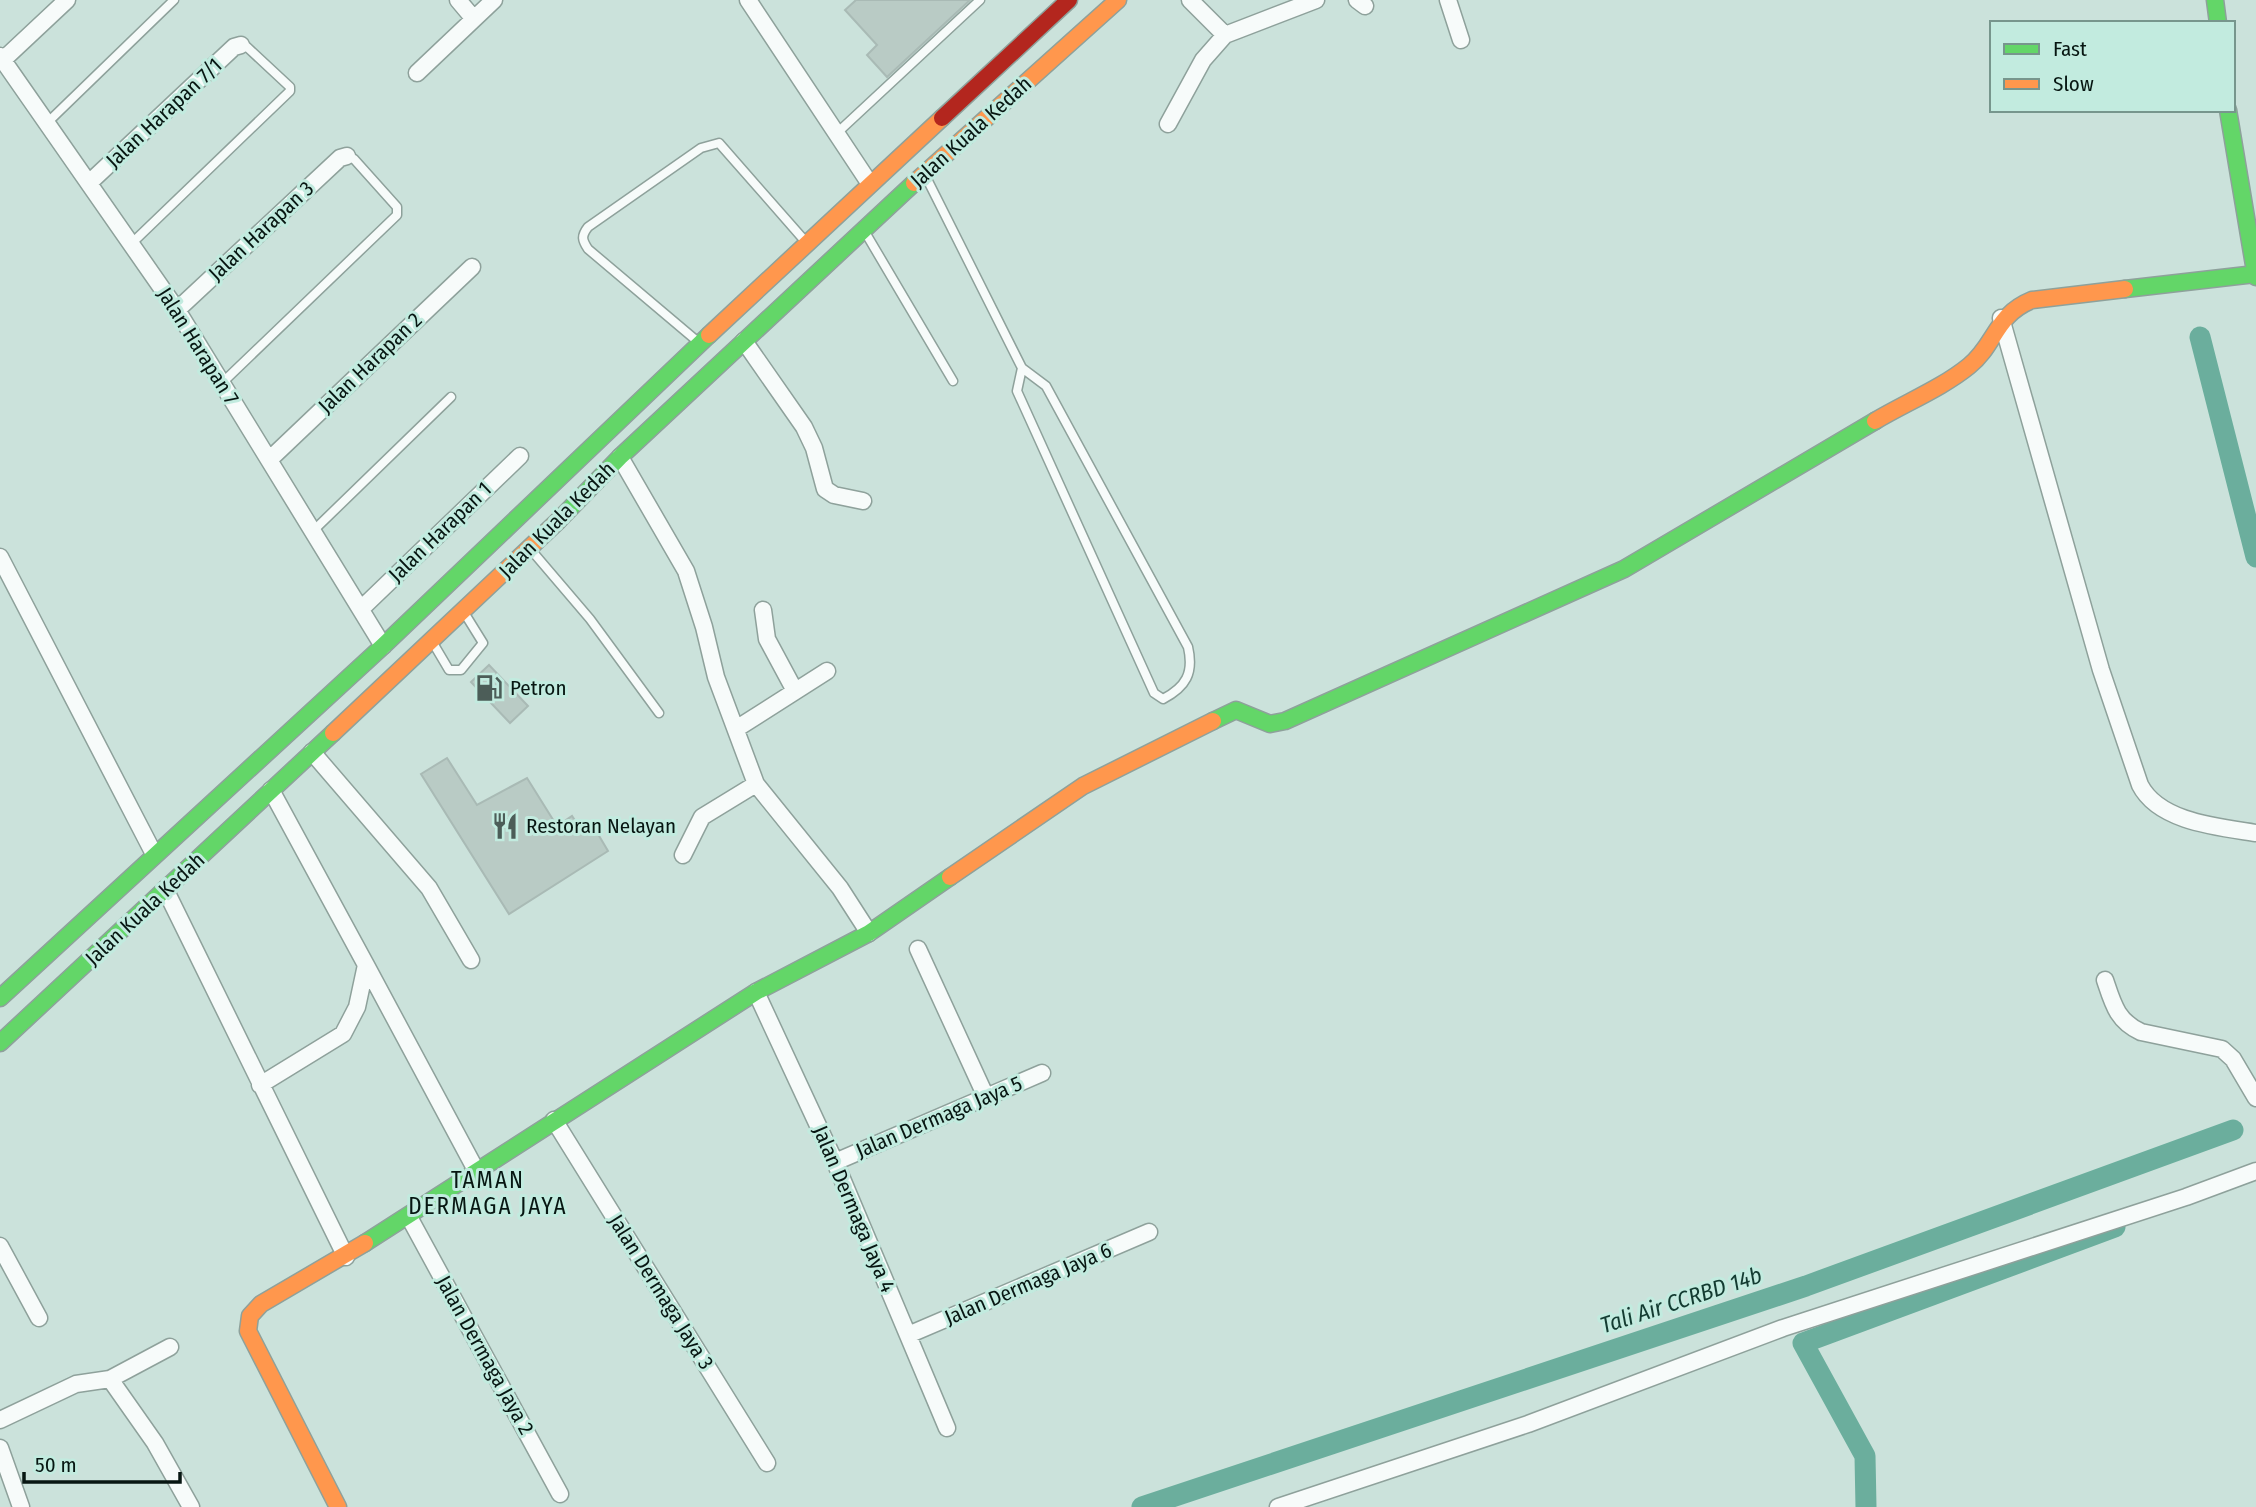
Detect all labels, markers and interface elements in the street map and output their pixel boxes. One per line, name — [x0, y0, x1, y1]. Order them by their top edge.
legend — [1990, 21, 2235, 112]
text: Fast — [2053, 36, 2087, 62]
street label: Jalan Harapan 7/1 — [101, 53, 227, 173]
street label: Jalan Kuala Kedah — [905, 71, 1037, 193]
text: Slow — [2053, 71, 2094, 97]
street label: Jalan Harapan 3 — [203, 176, 319, 286]
street label: Jalan Harapan 7 — [152, 283, 244, 409]
street label: Jalan Harapan 2 — [313, 307, 427, 419]
street label: Jalan Kuala Kedah — [493, 456, 621, 584]
street label: Jalan Harapan 1 — [383, 476, 497, 588]
fuel station icon: Petron — [474, 673, 504, 703]
place label: Petron — [510, 675, 566, 701]
restaurant icon: Restoran Nelayan — [490, 811, 520, 841]
place label: Restoran Nelayan — [526, 813, 676, 839]
street label: Jalan Kuala Kedah — [80, 847, 210, 971]
street label: Jalan Dermaga Jaya 5 — [852, 1070, 1026, 1164]
street label: Jalan Dermaga Jaya 4 — [807, 1122, 901, 1296]
district label: TAMAN DERMAGA JAYA — [408, 1166, 568, 1220]
street label: Jalan Dermaga Jaya 3 — [603, 1210, 719, 1374]
street label: Jalan Dermaga Jaya 6 — [941, 1237, 1115, 1331]
water label: Tali Air CCRBD 14b — [1597, 1261, 1765, 1339]
street label: Jalan Dermaga Jaya 2 — [431, 1271, 539, 1439]
scale bar — [24, 1440, 180, 1484]
text: 50 m — [35, 1452, 77, 1478]

